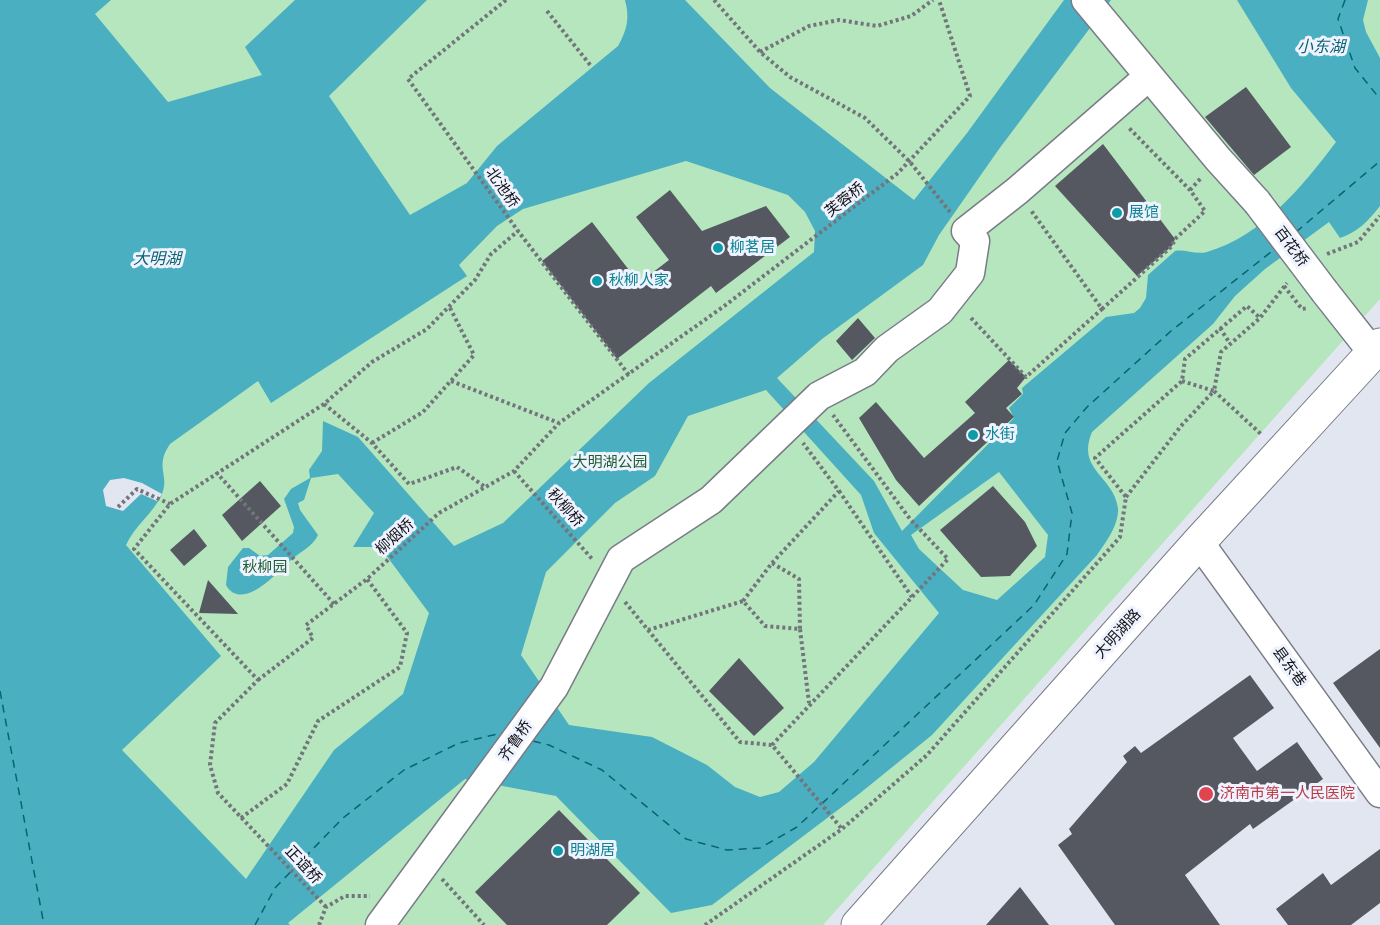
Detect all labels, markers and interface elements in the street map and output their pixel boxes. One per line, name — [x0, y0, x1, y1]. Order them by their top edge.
water label: 小东湖 — [1297, 37, 1345, 57]
street label: 北池桥 — [482, 164, 522, 212]
street label: 芙蓉桥 — [822, 179, 868, 221]
place label: 展馆 — [1129, 204, 1159, 222]
marker: 展馆 — [1110, 206, 1124, 220]
street label: 百花桥 — [1270, 224, 1312, 270]
place label: 柳茗居 — [730, 239, 775, 257]
marker: 柳茗居 — [711, 241, 725, 255]
water label: 大明湖 — [133, 249, 181, 269]
place label: 秋柳人家 — [609, 272, 669, 290]
marker: 秋柳人家 — [590, 274, 604, 288]
place label: 水街 — [985, 426, 1015, 444]
marker: 水街 — [966, 428, 980, 442]
park label: 大明湖公园 — [573, 454, 647, 472]
street label: 秋柳桥 — [543, 485, 587, 531]
street label: 柳烟桥 — [372, 515, 418, 559]
park label: 秋柳园 — [243, 559, 287, 577]
street label: 大明湖路 — [1091, 606, 1145, 662]
street label: 县东巷 — [1268, 644, 1310, 690]
street label: 齐鲁桥 — [496, 717, 536, 765]
marker: 济南市第一人民医院 — [1197, 785, 1215, 803]
place label: 济南市第一人民医院 — [1220, 785, 1355, 803]
street label: 正谊桥 — [281, 842, 325, 888]
place label: 明湖居 — [570, 842, 615, 860]
marker: 明湖居 — [551, 844, 565, 858]

